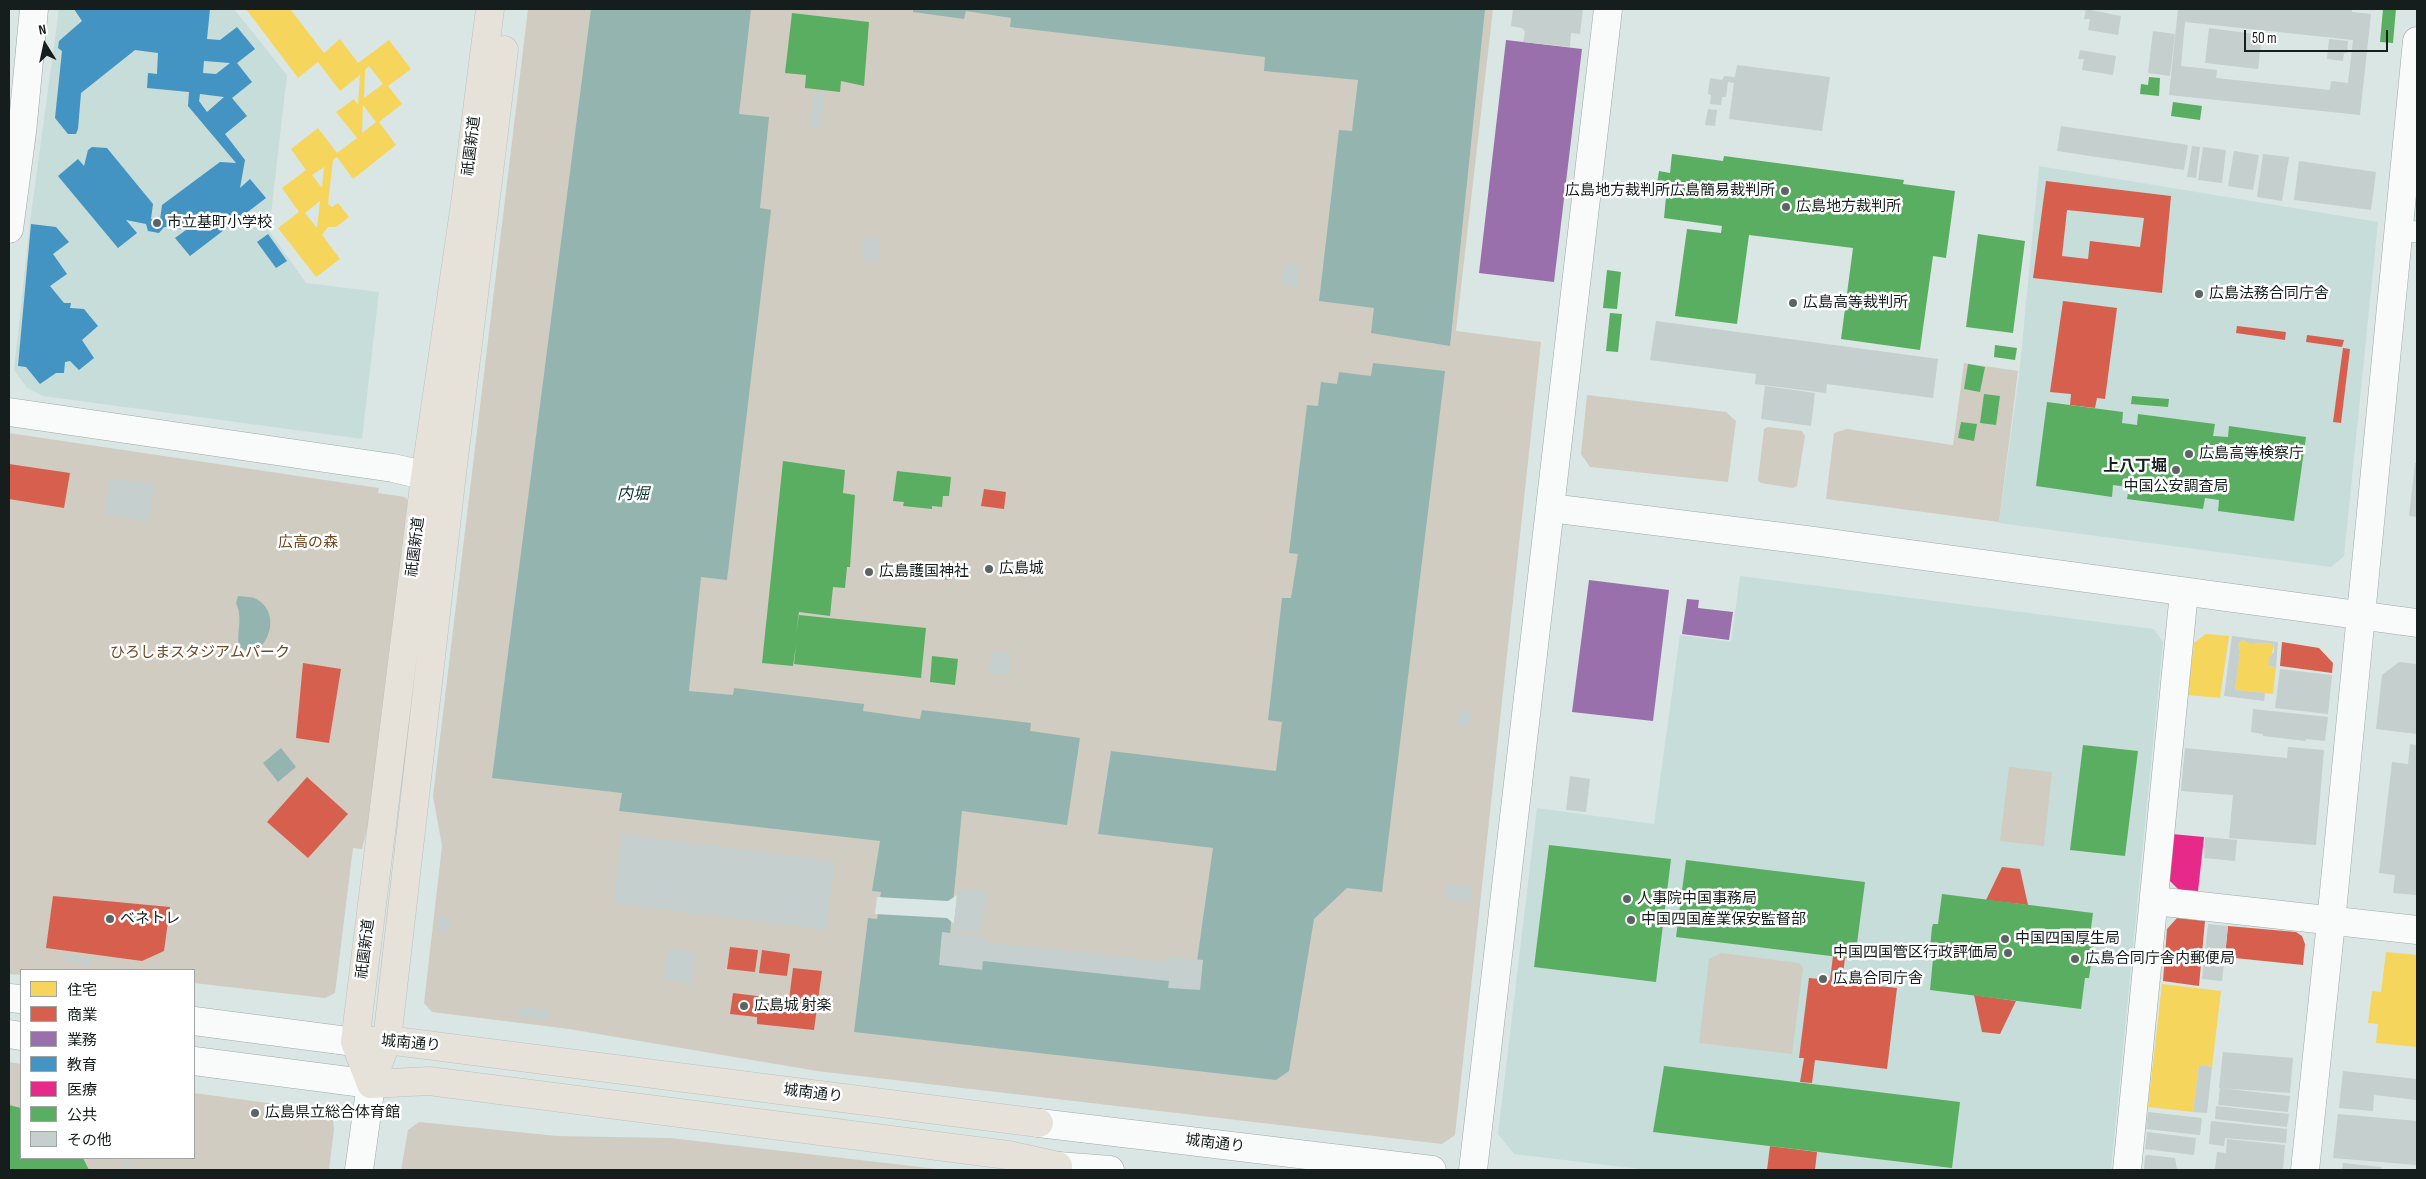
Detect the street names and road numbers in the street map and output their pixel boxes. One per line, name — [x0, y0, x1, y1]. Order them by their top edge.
street label: 祇園新道 — [459, 115, 485, 177]
street label: 祇園新道 — [403, 516, 429, 578]
street label: 祇園新道 — [353, 918, 379, 980]
street label: 城南通り — [380, 1032, 442, 1056]
street label: 城南通り — [782, 1081, 844, 1107]
street label: 城南通り — [1184, 1131, 1246, 1157]

